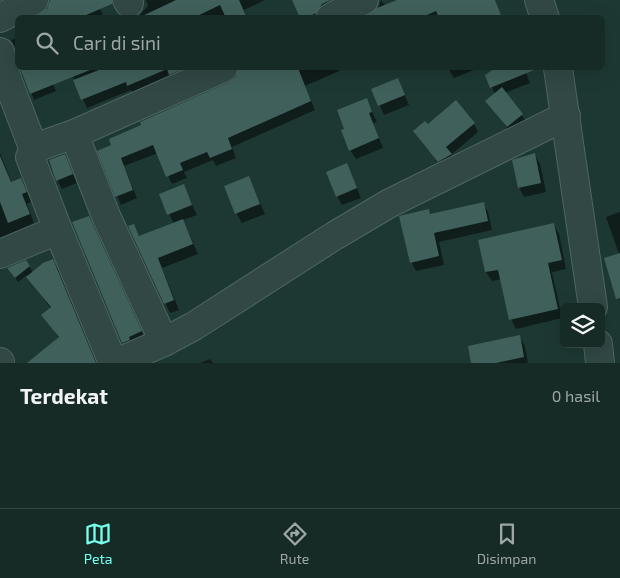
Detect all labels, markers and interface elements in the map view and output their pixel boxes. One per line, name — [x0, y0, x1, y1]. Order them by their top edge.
search box — [15, 15, 605, 70]
icon: search — [33, 29, 61, 57]
text: Cari di sini — [73, 31, 161, 54]
map controls — [560, 303, 605, 348]
button: layers — [560, 303, 605, 348]
text: Terdekat — [20, 383, 108, 408]
text: 0 hasil — [552, 386, 600, 405]
tab: Peta — [84, 520, 112, 567]
tab: Rute — [280, 520, 309, 567]
tab: Disimpan — [477, 520, 536, 567]

